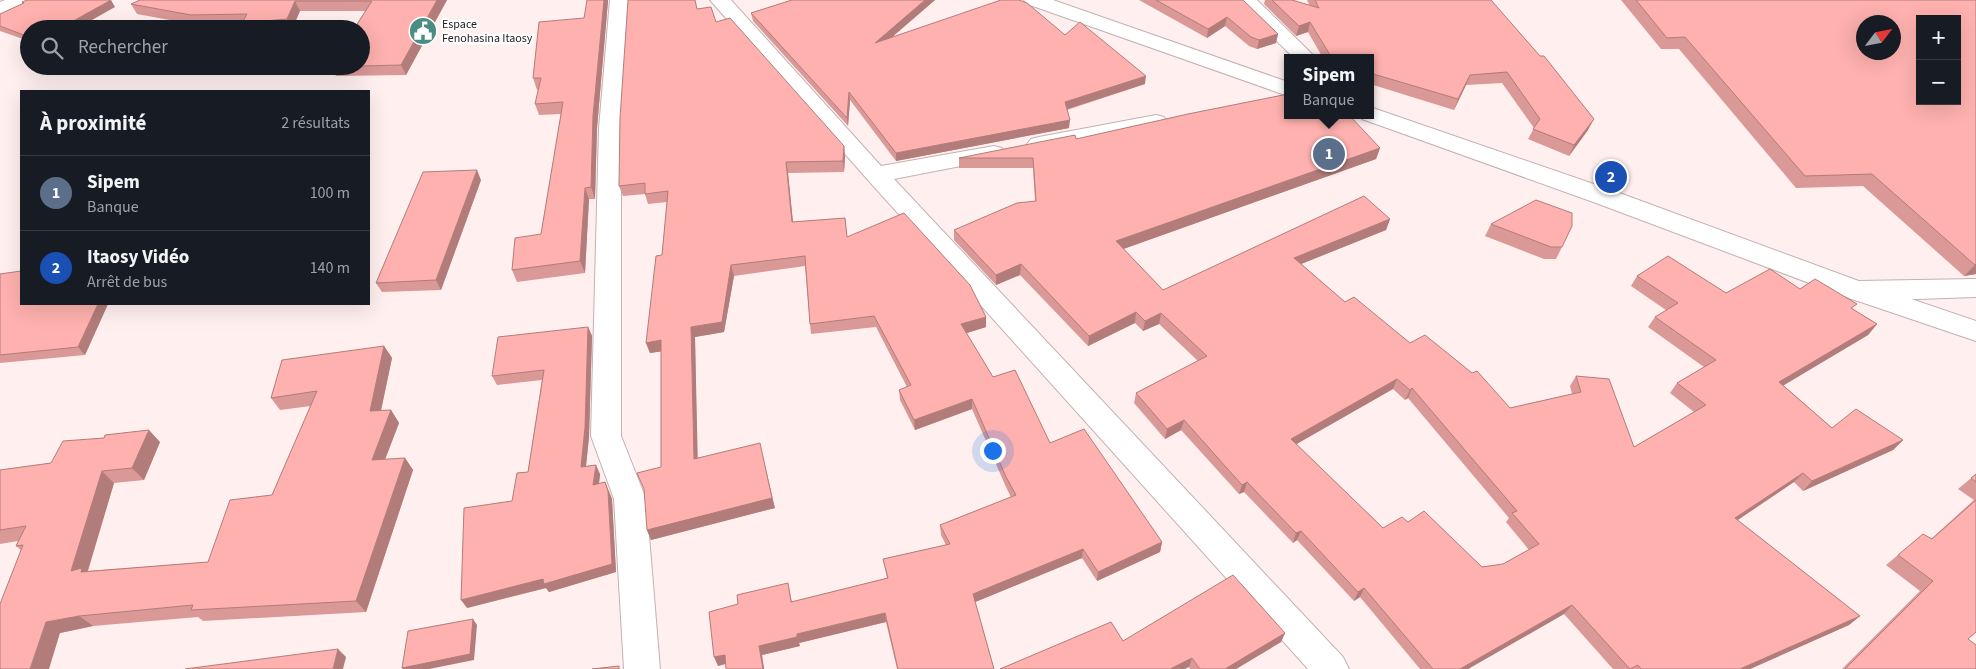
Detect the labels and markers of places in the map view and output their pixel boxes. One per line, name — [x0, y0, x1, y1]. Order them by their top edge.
public building icon: Espace Fenohasina Itaosy — [408, 16, 438, 46]
place label: Espace Fenohasina Itaosy — [442, 16, 533, 47]
pin: 1 — [1313, 135, 1345, 173]
pin: 2 — [1595, 158, 1627, 196]

